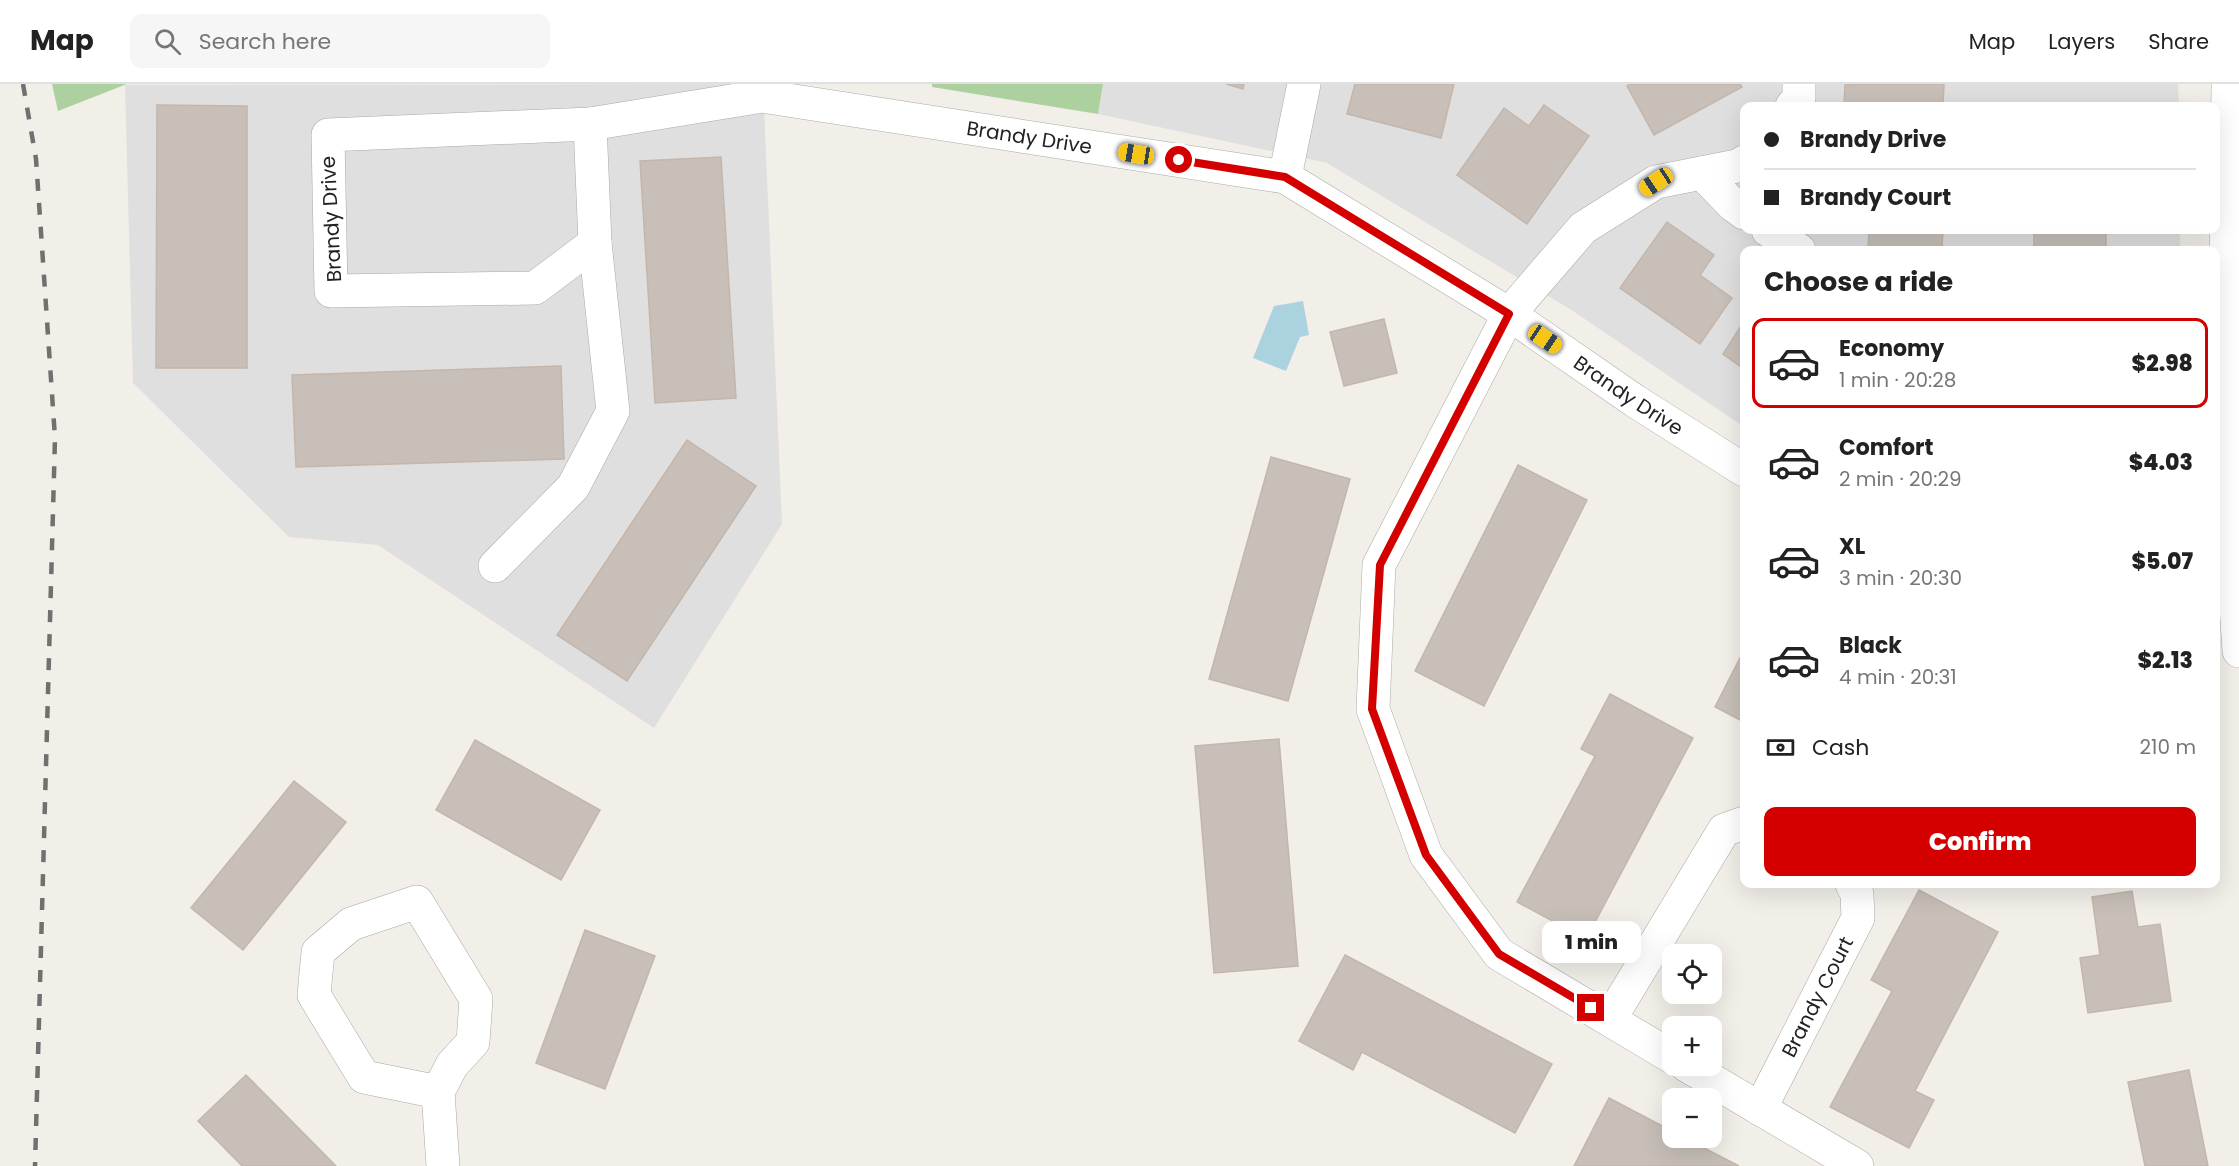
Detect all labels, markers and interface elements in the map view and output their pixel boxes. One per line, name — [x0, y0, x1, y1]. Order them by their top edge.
search box — [130, 14, 550, 68]
text: Map — [30, 21, 94, 60]
icon: search — [151, 25, 184, 58]
text: Search here — [199, 26, 331, 57]
text: Map — [1969, 27, 2015, 56]
text: Layers — [2048, 27, 2115, 56]
text: Share — [2148, 27, 2209, 56]
street label: Brandy Drive — [965, 114, 1094, 161]
text: Brandy Drive — [1800, 124, 1946, 155]
car — [1117, 142, 1155, 166]
route start — [1165, 146, 1192, 173]
street label: Brandy Drive — [314, 155, 348, 283]
car — [1636, 165, 1676, 199]
text: Brandy Court — [1800, 182, 1951, 213]
text: Choose a ride — [1764, 263, 1953, 300]
car — [1525, 321, 1565, 357]
text: Economy — [1839, 333, 1944, 364]
icon: car — [1767, 336, 1821, 390]
text: $2.98 — [2132, 348, 2193, 379]
street label: Brandy Drive — [1568, 349, 1689, 442]
text: 1 min · 20:28 — [1839, 366, 1956, 394]
text: Comfort — [1839, 432, 1933, 463]
icon: car — [1767, 435, 1821, 489]
text: $4.03 — [2129, 447, 2193, 478]
text: 2 min · 20:29 — [1839, 465, 1962, 493]
text: XL — [1839, 531, 1865, 562]
icon: car — [1767, 534, 1821, 588]
text: $5.07 — [2131, 546, 2193, 577]
text: 3 min · 20:30 — [1839, 564, 1962, 592]
text: Black — [1839, 630, 1902, 661]
icon: car — [1767, 633, 1821, 687]
text: $2.13 — [2137, 645, 2193, 676]
text: 4 min · 20:31 — [1839, 663, 1957, 691]
icon: cash — [1764, 731, 1797, 764]
text: Cash — [1812, 732, 1869, 763]
text: 210 m — [2140, 733, 2196, 761]
button: Confirm — [1764, 807, 2196, 876]
callout: 1 min — [1542, 921, 1640, 963]
text: 1 min — [1565, 928, 1618, 956]
street label: Brandy Court — [1775, 932, 1860, 1062]
map controls — [1662, 944, 1722, 1148]
button: locate — [1662, 944, 1722, 1004]
route end — [1577, 994, 1604, 1021]
button: + — [1662, 1016, 1722, 1076]
button: − — [1662, 1088, 1722, 1148]

